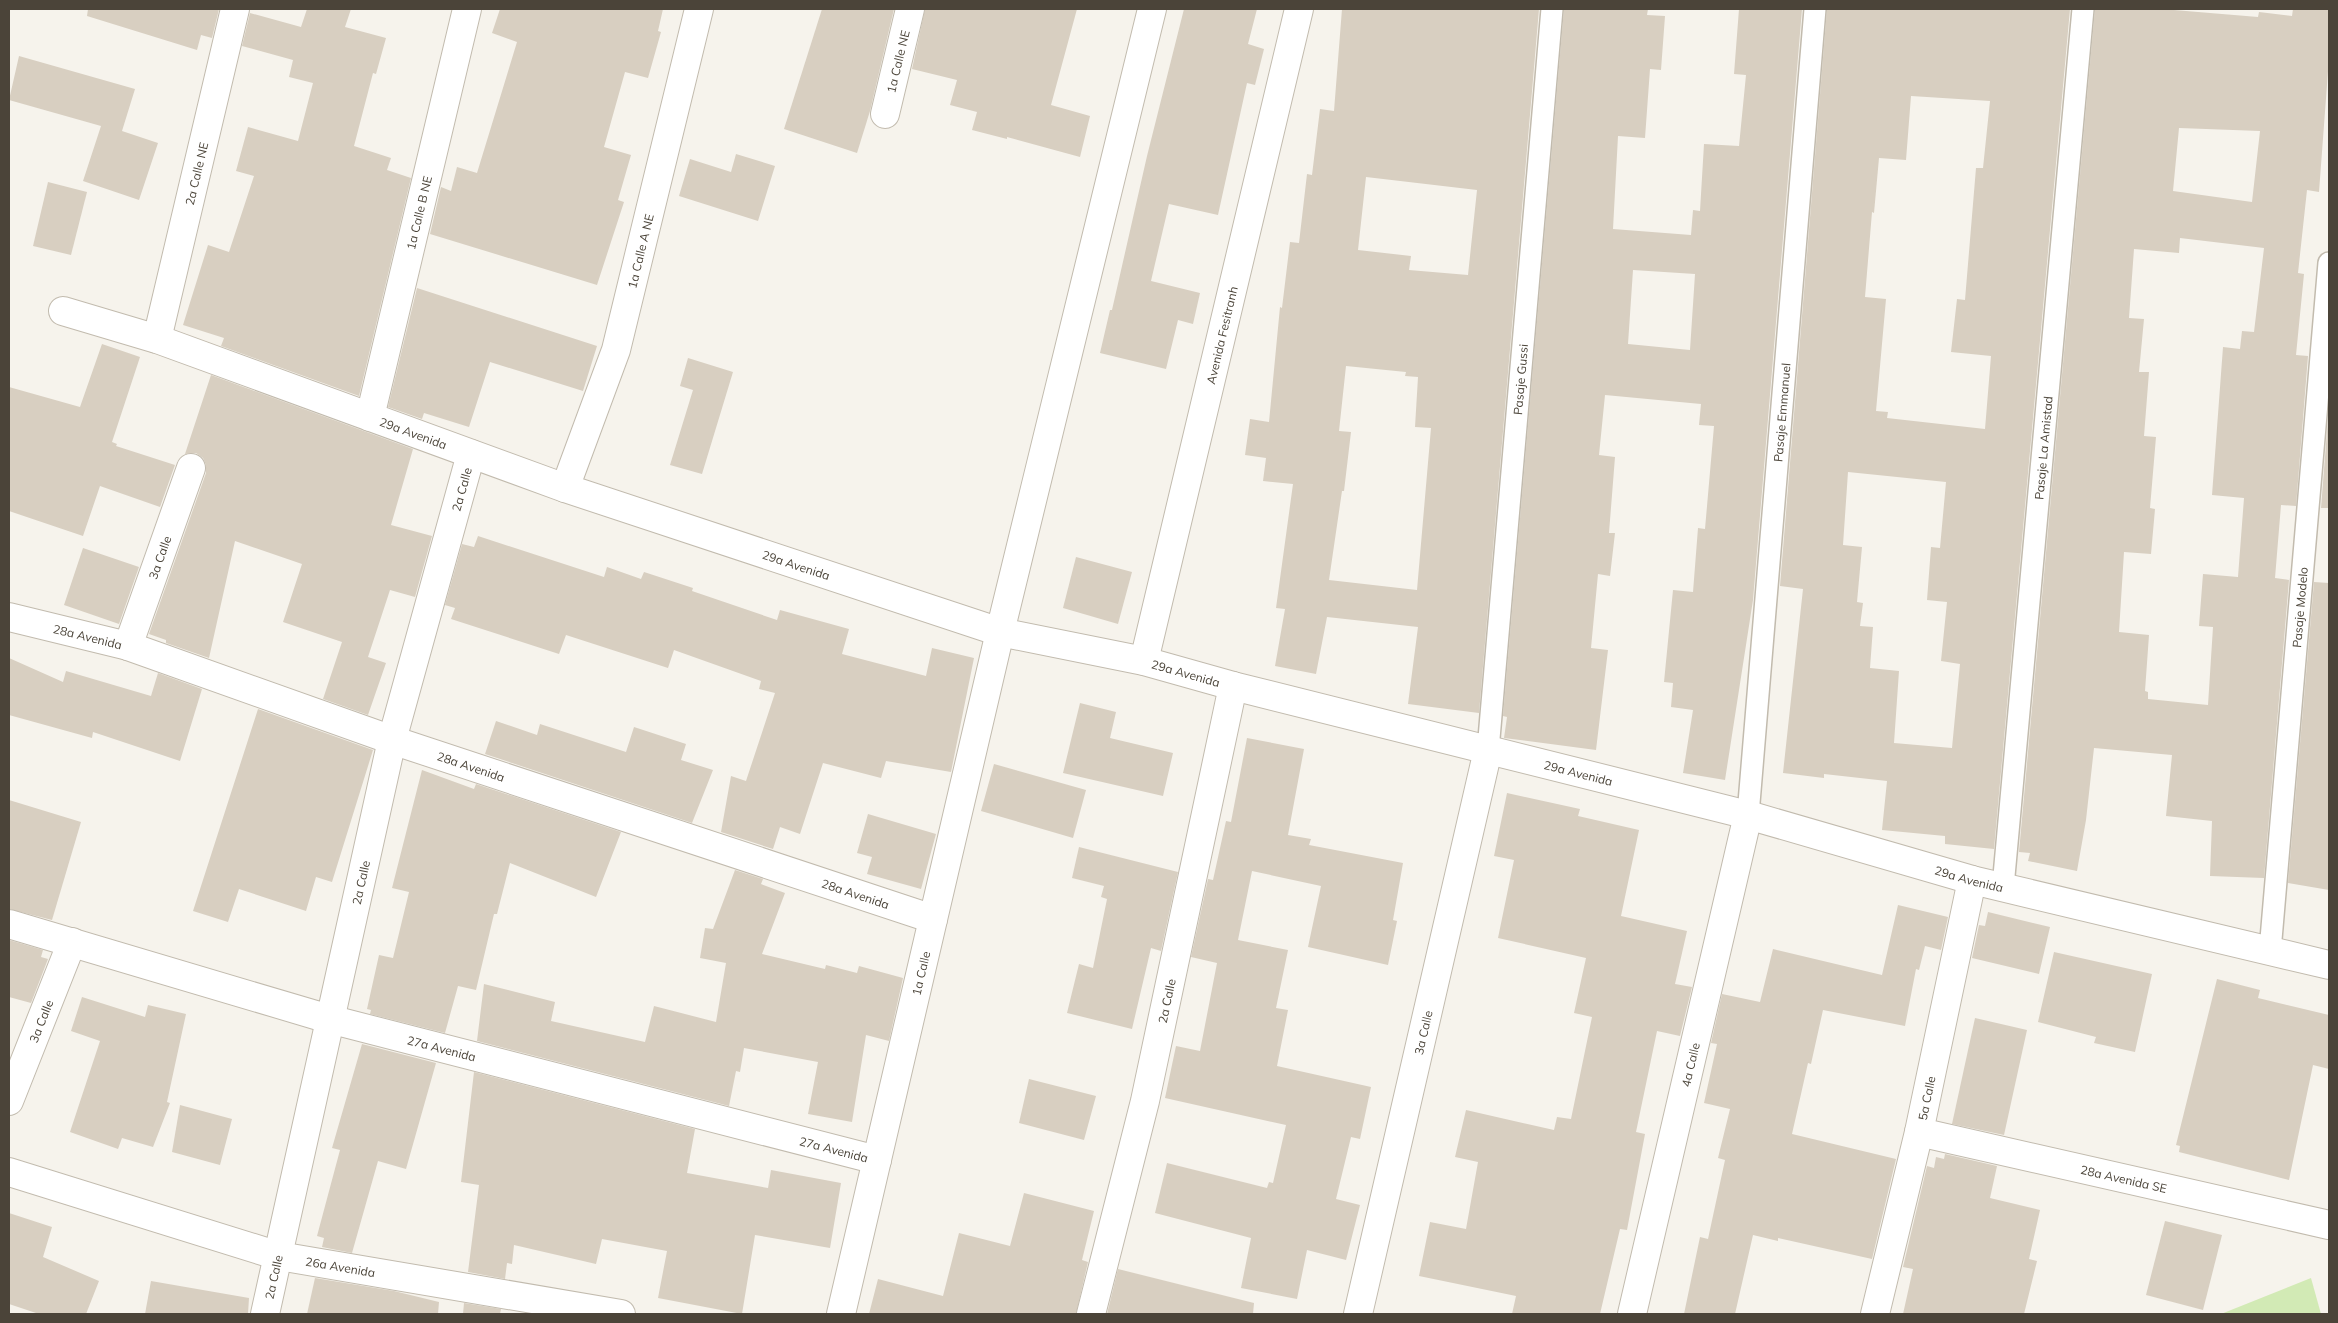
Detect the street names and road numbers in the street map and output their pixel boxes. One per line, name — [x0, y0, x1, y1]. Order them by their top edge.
street label: 1a Calle NE — [883, 29, 912, 94]
street label: 2a Calle NE — [181, 141, 211, 207]
street label: 1a Calle B NE — [403, 174, 435, 251]
street label: 1a Calle A NE — [624, 212, 656, 290]
street label: Avenida Fesitranh — [1203, 284, 1240, 386]
street label: Pasaje Gussi — [1509, 343, 1531, 415]
street label: Pasaje Emmanuel — [1770, 362, 1793, 462]
street label: Pasaje La Amistad — [2031, 395, 2055, 500]
street label: 29a Avenida — [378, 414, 449, 452]
street label: 2a Calle — [448, 466, 474, 513]
street label: 3a Calle — [145, 534, 174, 581]
street label: 29a Avenida — [760, 546, 832, 583]
street label: Pasaje Modelo — [2289, 566, 2310, 648]
street label: 28a Avenida — [52, 621, 124, 652]
street label: 29a Avenida — [1150, 656, 1222, 689]
street label: 28a Avenida — [435, 748, 507, 784]
street label: 29a Avenida — [1542, 757, 1614, 788]
street label: 2a Calle — [348, 859, 373, 906]
street label: 29a Avenida — [1933, 862, 2005, 895]
street label: 28a Avenida — [820, 875, 891, 912]
street label: 1a Calle — [908, 950, 933, 997]
street label: 2a Calle — [1154, 977, 1178, 1025]
street label: 3a Calle — [25, 997, 56, 1045]
street label: 3a Calle — [1411, 1009, 1435, 1056]
street label: 27a Avenida — [406, 1032, 477, 1064]
street label: 4a Calle — [1678, 1041, 1702, 1088]
street label: 5a Calle — [1914, 1074, 1938, 1122]
street label: 27a Avenida — [798, 1133, 870, 1165]
street label: 28a Avenida SE — [2079, 1161, 2168, 1196]
street label: 2a Calle — [261, 1253, 285, 1300]
street label: 26a Avenida — [304, 1253, 376, 1280]

